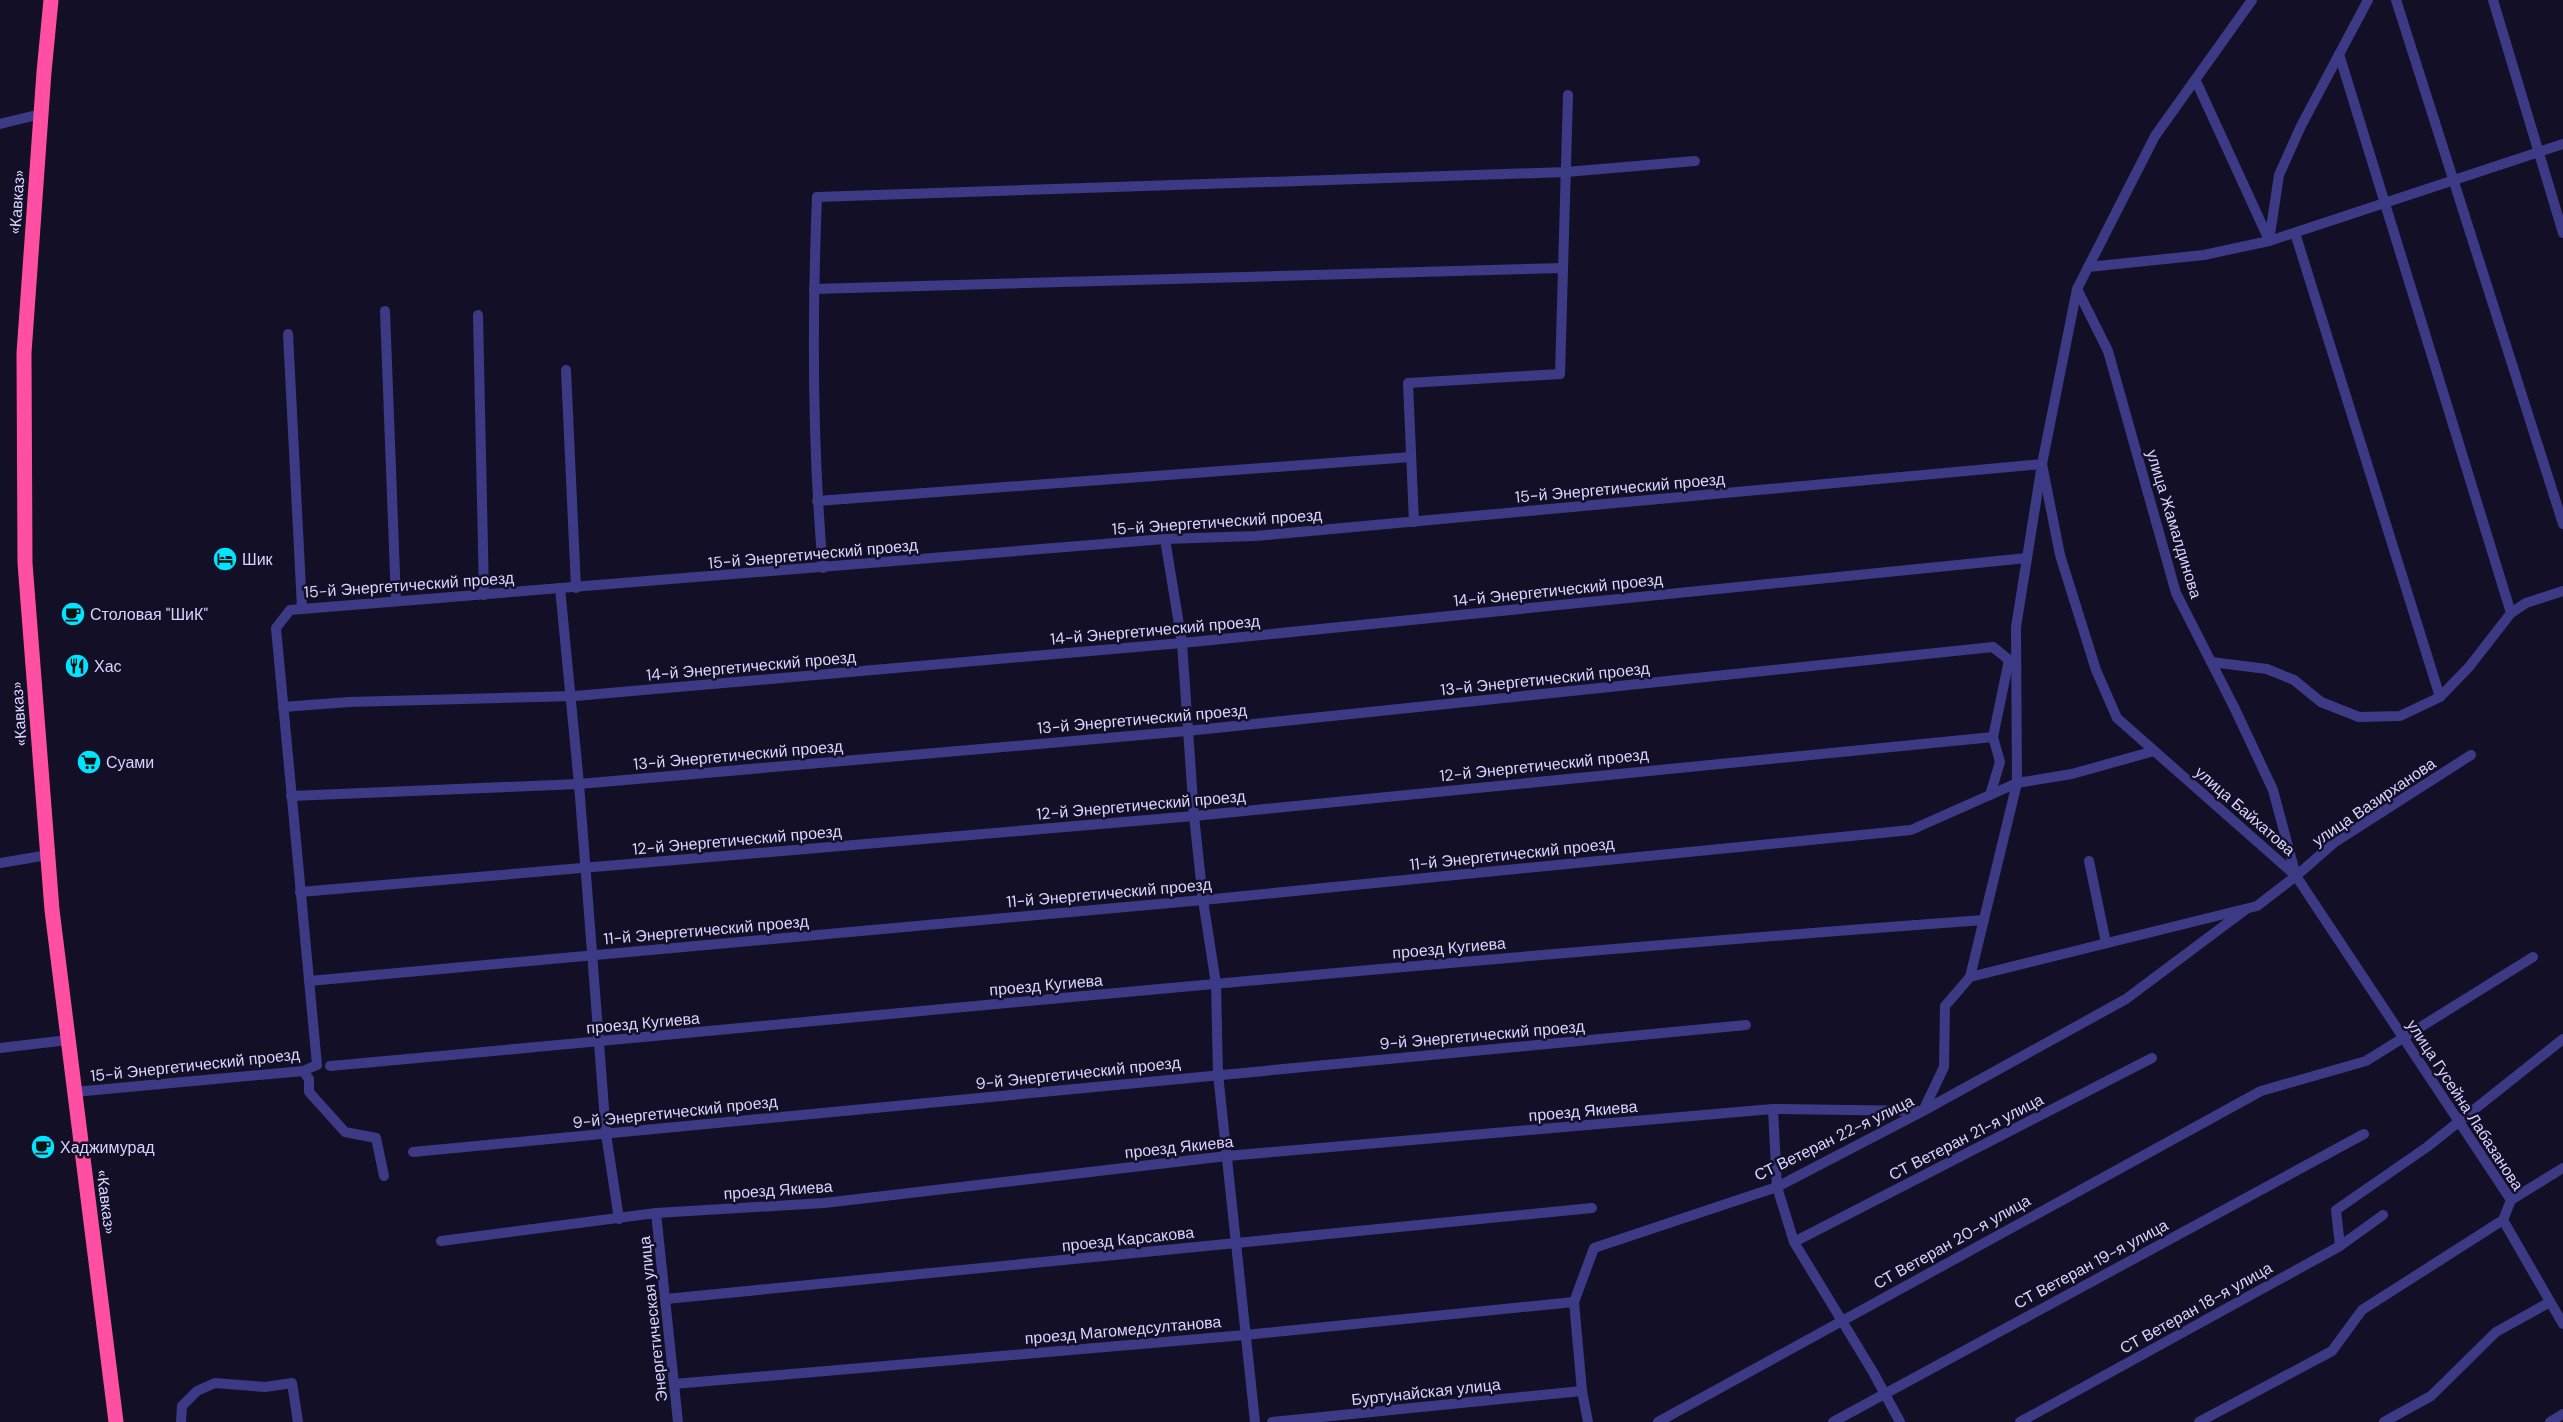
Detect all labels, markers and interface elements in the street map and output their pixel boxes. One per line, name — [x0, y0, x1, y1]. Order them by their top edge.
street label: «Кавказ» — [4, 169, 30, 235]
street label: улица Жамалдинова — [2141, 447, 2207, 601]
street label: 15-й Энергетический проезд — [1514, 468, 1726, 508]
street label: 15-й Энергетический проезд — [1111, 504, 1323, 540]
street label: 15-й Энергетический проезд — [707, 534, 919, 574]
hotel icon: Шик — [212, 546, 238, 572]
place label: Шик — [242, 549, 274, 570]
street label: 15-й Энергетический проезд — [303, 567, 515, 603]
street label: 14-й Энергетический проезд — [1452, 568, 1664, 611]
cafe icon: Столовая "ШиК" — [60, 601, 86, 627]
place label: Столовая "ШиК" — [90, 604, 208, 625]
street label: 14-й Энергетический проезд — [1049, 610, 1261, 650]
street label: 14-й Энергетический проезд — [645, 646, 857, 686]
restaurant icon: Хас — [64, 653, 90, 679]
place label: Хас — [94, 656, 122, 677]
street label: 13-й Энергетический проезд — [1439, 658, 1651, 700]
street label: «Кавказ» — [6, 681, 32, 747]
street label: 13-й Энергетический проезд — [1036, 699, 1248, 739]
street label: 13-й Энергетический проезд — [632, 735, 844, 775]
street label: 12-й Энергетический проезд — [1438, 744, 1650, 786]
supermarket icon: Суами — [76, 749, 102, 775]
place label: Суами — [106, 752, 154, 773]
street label: улица Вазирханова — [2308, 753, 2440, 851]
street label: улица Байхатова — [2190, 762, 2300, 860]
street label: 12-й Энергетический проезд — [1035, 785, 1247, 825]
street label: 12-й Энергетический проезд — [631, 820, 843, 860]
street label: 11-й Энергетический проезд — [1409, 833, 1616, 875]
street label: 11-й Энергетический проезд — [1006, 874, 1213, 912]
street label: 11-й Энергетический проезд — [603, 911, 810, 949]
street label: проезд Кугиева — [1391, 933, 1507, 963]
street label: проезд Кугиева — [988, 970, 1104, 1000]
street label: проезд Кугиева — [585, 1008, 701, 1038]
street label: 9-й Энергетический проезд — [1379, 1016, 1586, 1054]
street label: улица Гусейна Лабазанова — [2402, 1016, 2528, 1194]
street label: 15-й Энергетический проезд — [89, 1043, 301, 1086]
street label: 9-й Энергетический проезд — [975, 1052, 1182, 1094]
street label: СТ Ветеран 21-я улица — [1885, 1089, 2047, 1185]
street label: СТ Ветеран 22-я улица — [1751, 1090, 1917, 1186]
street label: 9-й Энергетический проезд — [572, 1091, 779, 1133]
street label: проезд Якиева — [1528, 1096, 1638, 1126]
street label: проезд Якиева — [1124, 1131, 1234, 1163]
cafe icon: Хаджимурад — [30, 1134, 56, 1160]
place label: Хаджимурад — [60, 1137, 155, 1158]
street label: «Кавказ» — [92, 1169, 120, 1235]
street label: проезд Якиева — [723, 1176, 833, 1204]
street label: СТ Ветеран 20-я улица — [1870, 1190, 2034, 1294]
street label: СТ Ветеран 19-я улица — [2010, 1214, 2172, 1314]
street label: проезд Карсакова — [1061, 1222, 1195, 1256]
street label: Энергетическая улица — [634, 1235, 672, 1403]
street label: СТ Ветеран 18-я улица — [2116, 1257, 2276, 1359]
street label: проезд Магомедсултанова — [1024, 1311, 1222, 1349]
street label: Буртунайская улица — [1350, 1374, 1502, 1410]

